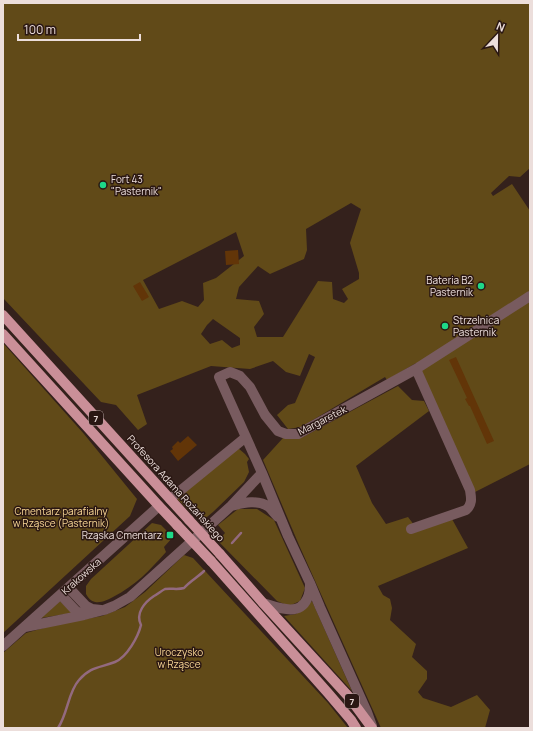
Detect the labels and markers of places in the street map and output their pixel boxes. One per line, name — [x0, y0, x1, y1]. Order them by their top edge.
place label: Fort 43 "Pasternik" — [111, 172, 162, 198]
marker: Fort 43 "Pasternik" — [98, 180, 108, 190]
place label: Bateria B2 Pasternik — [426, 273, 474, 299]
marker: Bateria B2 Pasternik — [476, 281, 486, 291]
place label: Strzelnica Pasternik — [453, 313, 499, 339]
marker: Strzelnica Pasternik — [440, 321, 450, 331]
place label: Rząska Cmentarz — [82, 528, 162, 542]
marker: Rząska Cmentarz — [165, 530, 175, 540]

